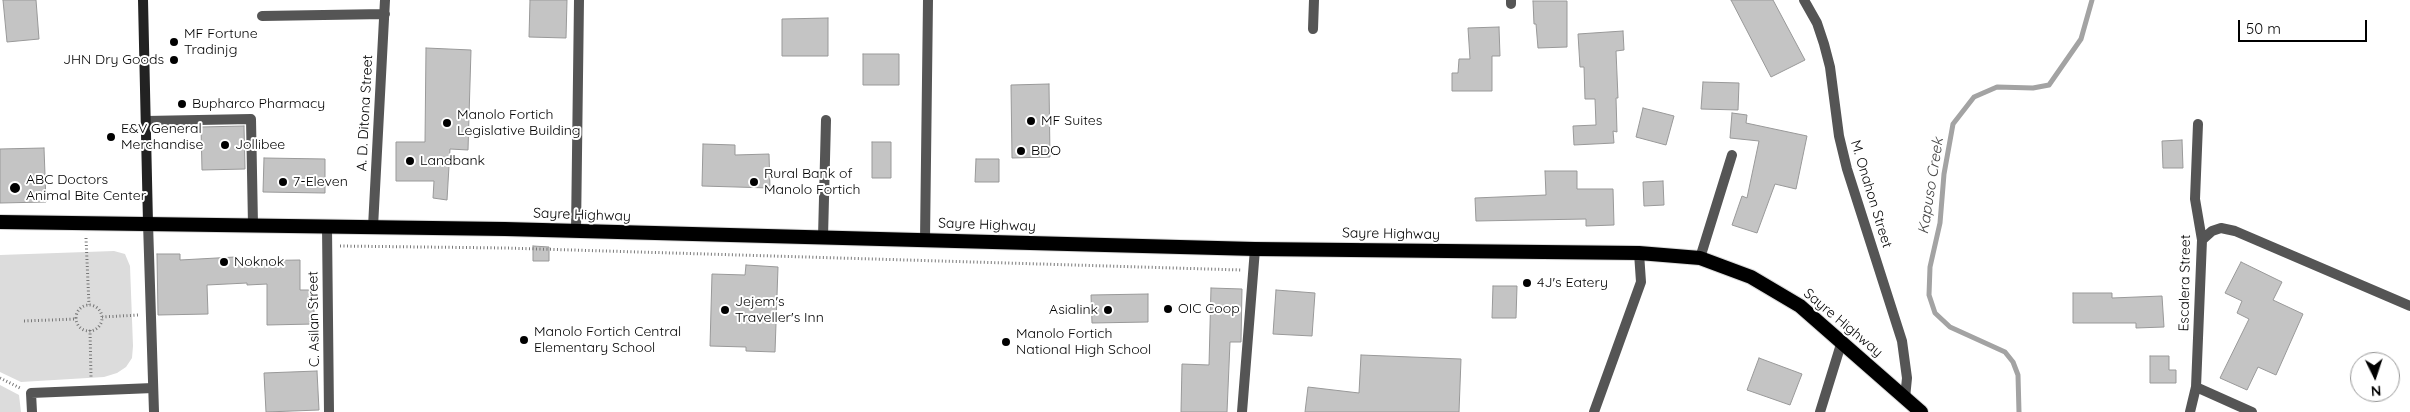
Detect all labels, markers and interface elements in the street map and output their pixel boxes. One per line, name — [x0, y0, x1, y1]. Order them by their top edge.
scale bar — [2240, 10, 2369, 42]
text: 50 m — [2246, 19, 2281, 38]
place label: MF Fortune Tradinjg — [184, 26, 258, 58]
marker: MF Fortune Tradinjg — [168, 36, 180, 48]
place label: JHN Dry Goods — [63, 52, 164, 68]
marker: JHN Dry Goods — [168, 54, 180, 66]
street label: A. D. Ditona Street — [354, 54, 376, 172]
place label: Bupharco Pharmacy — [192, 96, 325, 112]
marker: Bupharco Pharmacy — [176, 98, 188, 110]
place label: Manolo Fortich Legislative Building — [457, 107, 581, 140]
place label: MF Suites — [1041, 113, 1102, 129]
marker: MF Suites — [1025, 115, 1037, 127]
marker: Manolo Fortich Legislative Building — [441, 117, 453, 129]
place label: E&V General Merchandise — [121, 121, 203, 154]
marker: E&V General Merchandise — [105, 131, 117, 143]
place label: Jollibee — [235, 137, 285, 153]
water label: Kapuso Creek — [1915, 137, 1947, 235]
street label: M. Onahon Street — [1847, 138, 1895, 250]
marker: Jollibee — [219, 139, 231, 151]
place label: BDO — [1031, 143, 1061, 159]
marker: BDO — [1015, 145, 1027, 157]
place label: Landbank — [420, 153, 485, 169]
marker: Landbank — [404, 155, 416, 167]
place label: Rural Bank of Manolo Fortich — [764, 166, 860, 198]
place label: ABC Doctors Animal Bite Center — [26, 172, 146, 204]
place label: 7-Eleven — [293, 174, 348, 190]
marker: 7-Eleven — [277, 176, 289, 188]
marker: Rural Bank of Manolo Fortich — [748, 176, 760, 188]
marker: ABC Doctors Animal Bite Center — [8, 181, 22, 195]
street label: Sayre Highway — [533, 205, 631, 225]
street label: Sayre Highway — [938, 215, 1036, 235]
street label: Sayre Highway — [1342, 225, 1440, 243]
street label: Escalera Street — [2176, 234, 2194, 332]
place label: Noknok — [234, 254, 284, 270]
marker: Noknok — [218, 256, 230, 268]
street label: C. Asilan Street — [305, 271, 323, 367]
place label: 4J's Eatery — [1537, 275, 1608, 291]
marker: 4J's Eatery — [1521, 277, 1533, 289]
street label: Sayre Highway — [1800, 285, 1886, 361]
place label: Jejem's Traveller's Inn — [735, 294, 824, 326]
place label: OIC Coop — [1178, 301, 1240, 317]
place label: Asialink — [1049, 302, 1098, 318]
marker: OIC Coop — [1162, 303, 1174, 315]
marker: Jejem's Traveller's Inn — [719, 304, 731, 316]
marker: Asialink — [1102, 304, 1114, 316]
place label: Manolo Fortich Central Elementary School — [534, 324, 681, 357]
place label: Manolo Fortich National High School — [1016, 326, 1151, 358]
marker: Manolo Fortich Central Elementary School — [518, 334, 530, 346]
marker: Manolo Fortich National High School — [1000, 336, 1012, 348]
north arrow — [2350, 352, 2400, 402]
text: N — [2370, 382, 2382, 400]

